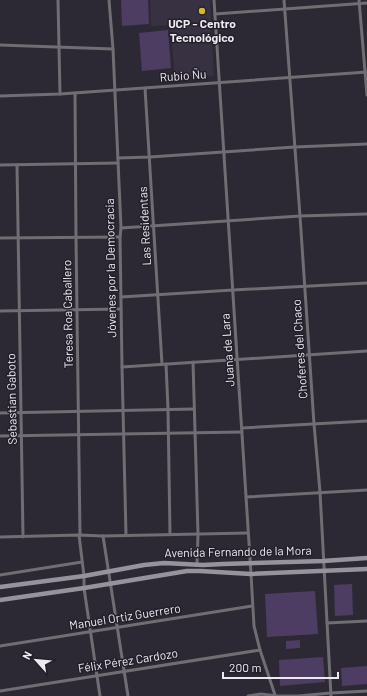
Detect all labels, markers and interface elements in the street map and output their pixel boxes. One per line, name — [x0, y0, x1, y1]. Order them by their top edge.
marker: UCP - Centro Tecnológico — [197, 6, 207, 16]
place label: UCP - Centro Tecnológico — [168, 16, 236, 44]
street label: Rubio Ñu — [159, 66, 207, 84]
street label: Las Residentas — [135, 186, 153, 266]
street label: Jóvenes por la Democracia — [102, 198, 118, 338]
street label: Teresa Roa Caballero — [59, 260, 75, 368]
street label: Choferes del Chaco — [289, 299, 309, 399]
street label: Juana de Lara — [217, 313, 237, 387]
street label: Sebastian Gaboto — [3, 353, 19, 445]
street label: Avenida Fernando de la Mora — [164, 543, 312, 559]
street label: Manuel Ortiz Guerrero — [68, 600, 181, 632]
north arrow — [16, 640, 56, 680]
street label: Félix Pérez Cardozo — [77, 645, 179, 675]
text: N — [19, 649, 34, 661]
scale bar — [223, 654, 338, 680]
text: 200 m — [229, 660, 261, 674]

